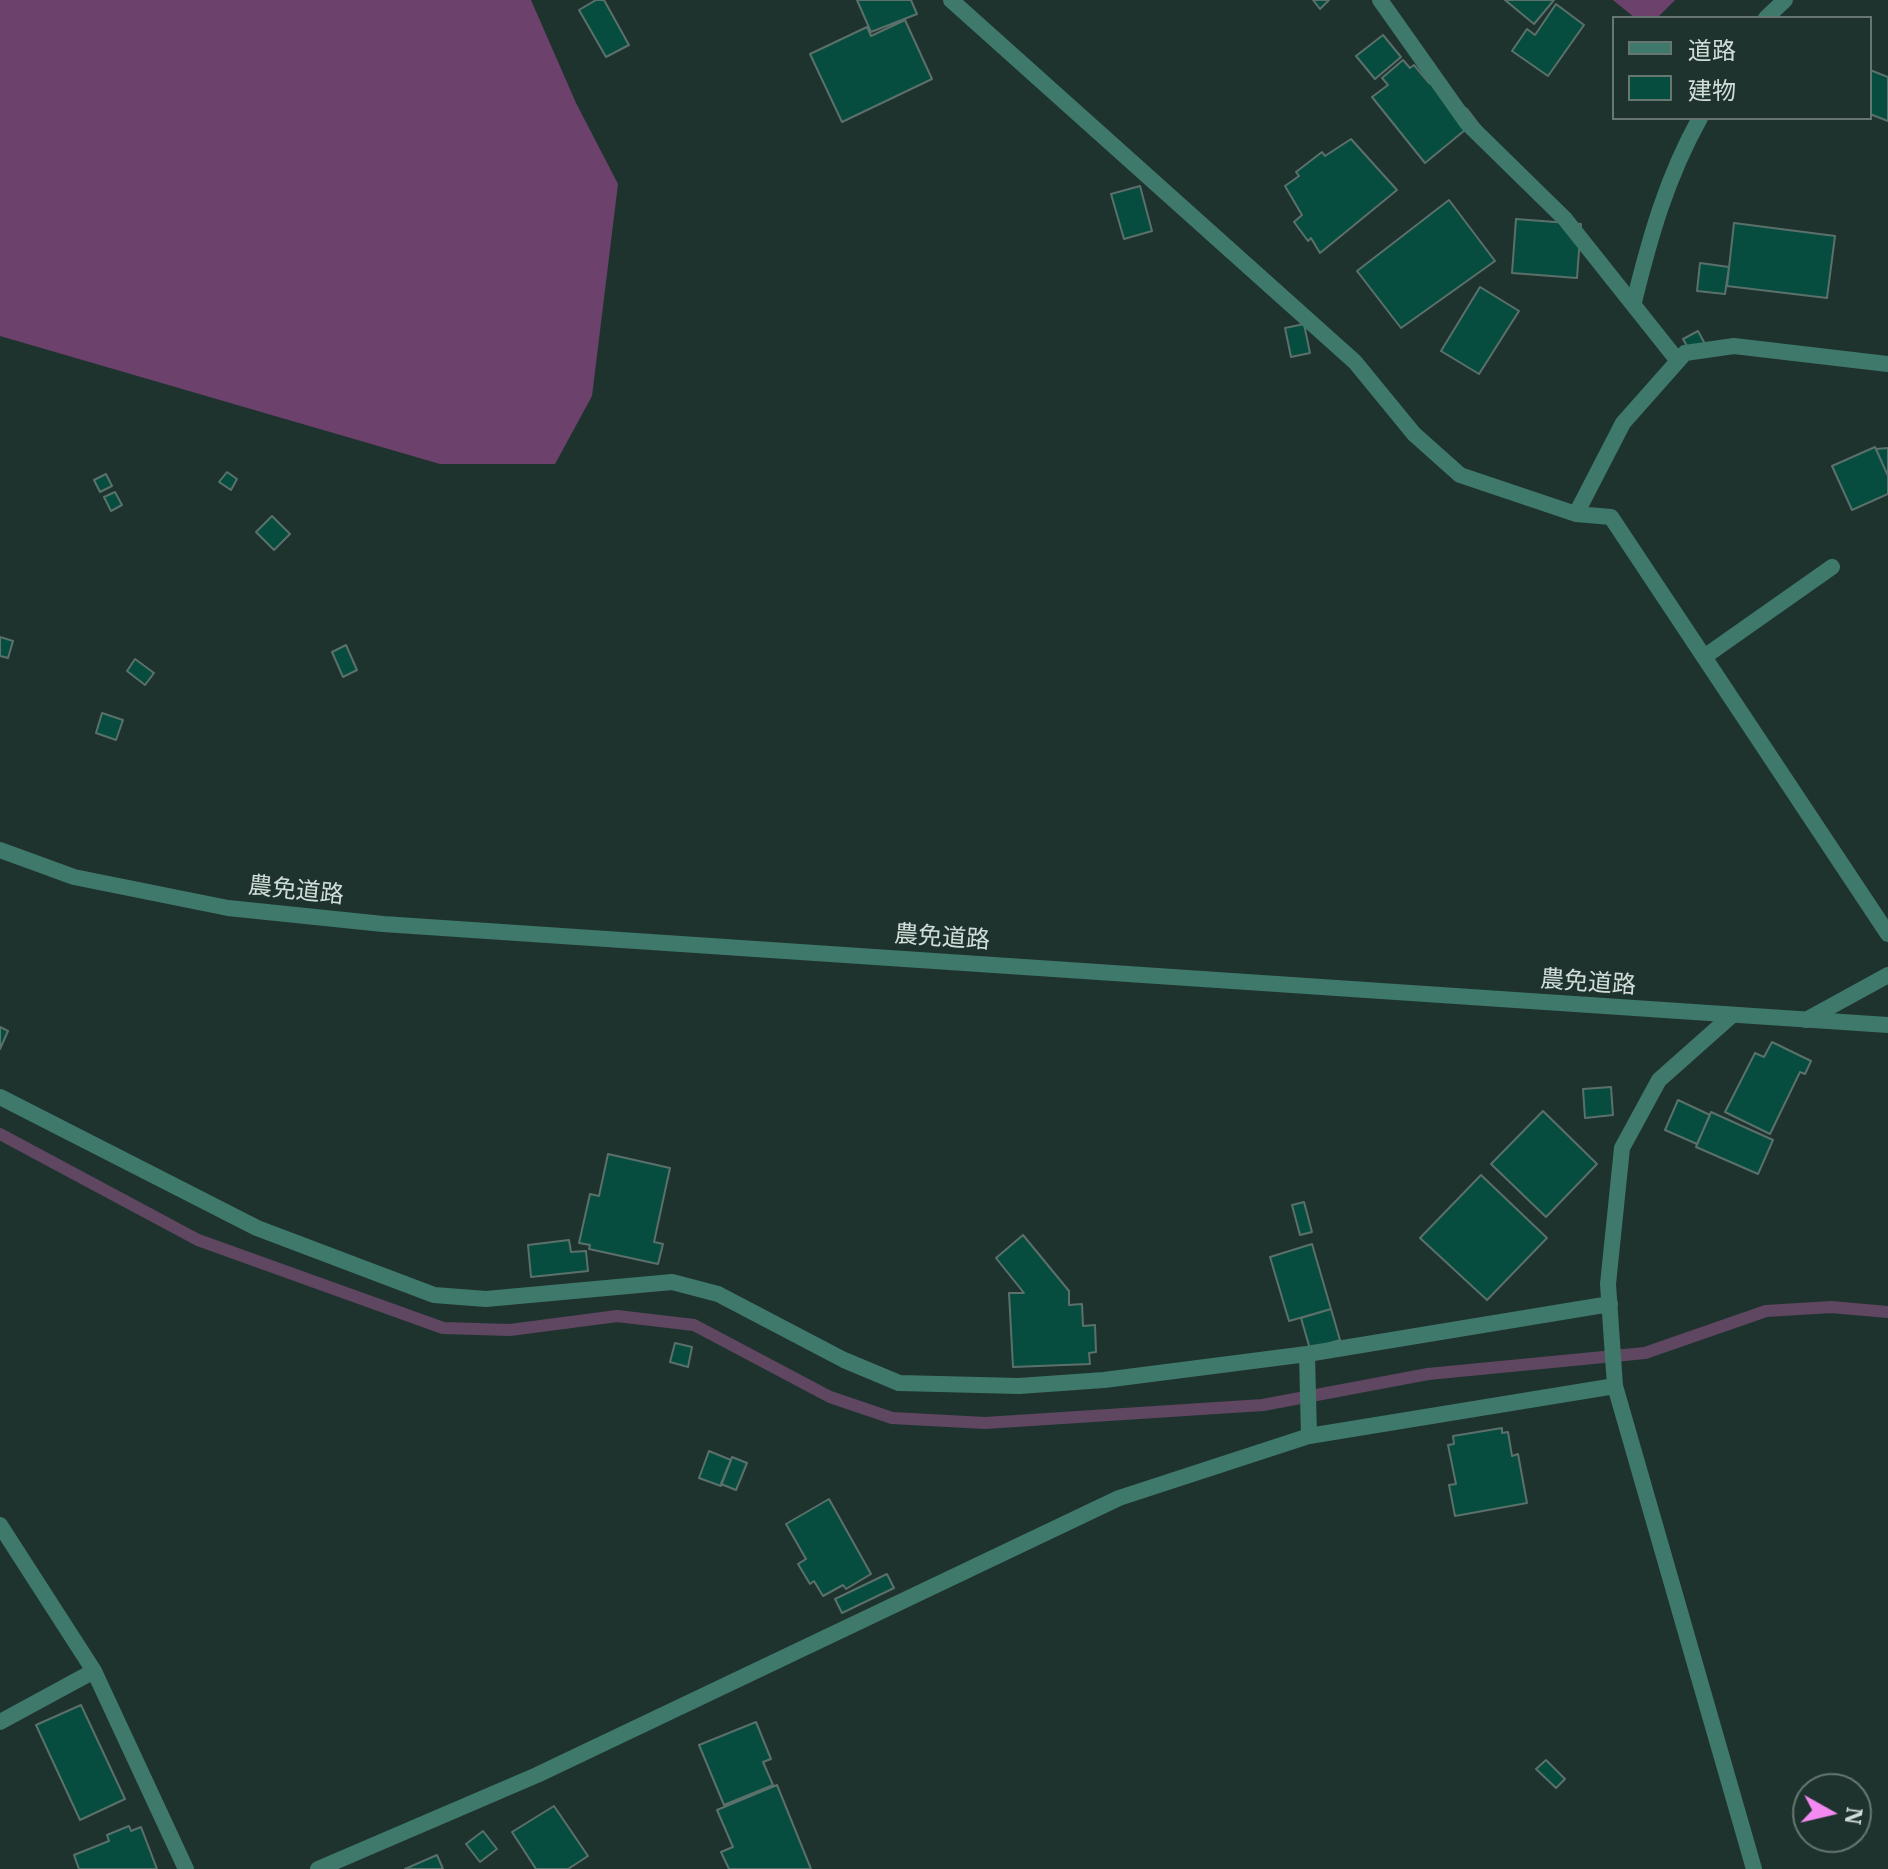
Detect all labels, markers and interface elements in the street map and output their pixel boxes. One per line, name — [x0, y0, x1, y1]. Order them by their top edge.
legend — [1612, 16, 1872, 120]
text: 道路 — [1688, 34, 1736, 66]
text: 建物 — [1688, 74, 1736, 106]
street label: 農免道路 — [247, 872, 345, 910]
street label: 農免道路 — [893, 920, 991, 956]
street label: 農免道路 — [1539, 965, 1637, 1001]
north arrow — [1792, 1773, 1872, 1853]
text: N — [1839, 1805, 1870, 1827]

